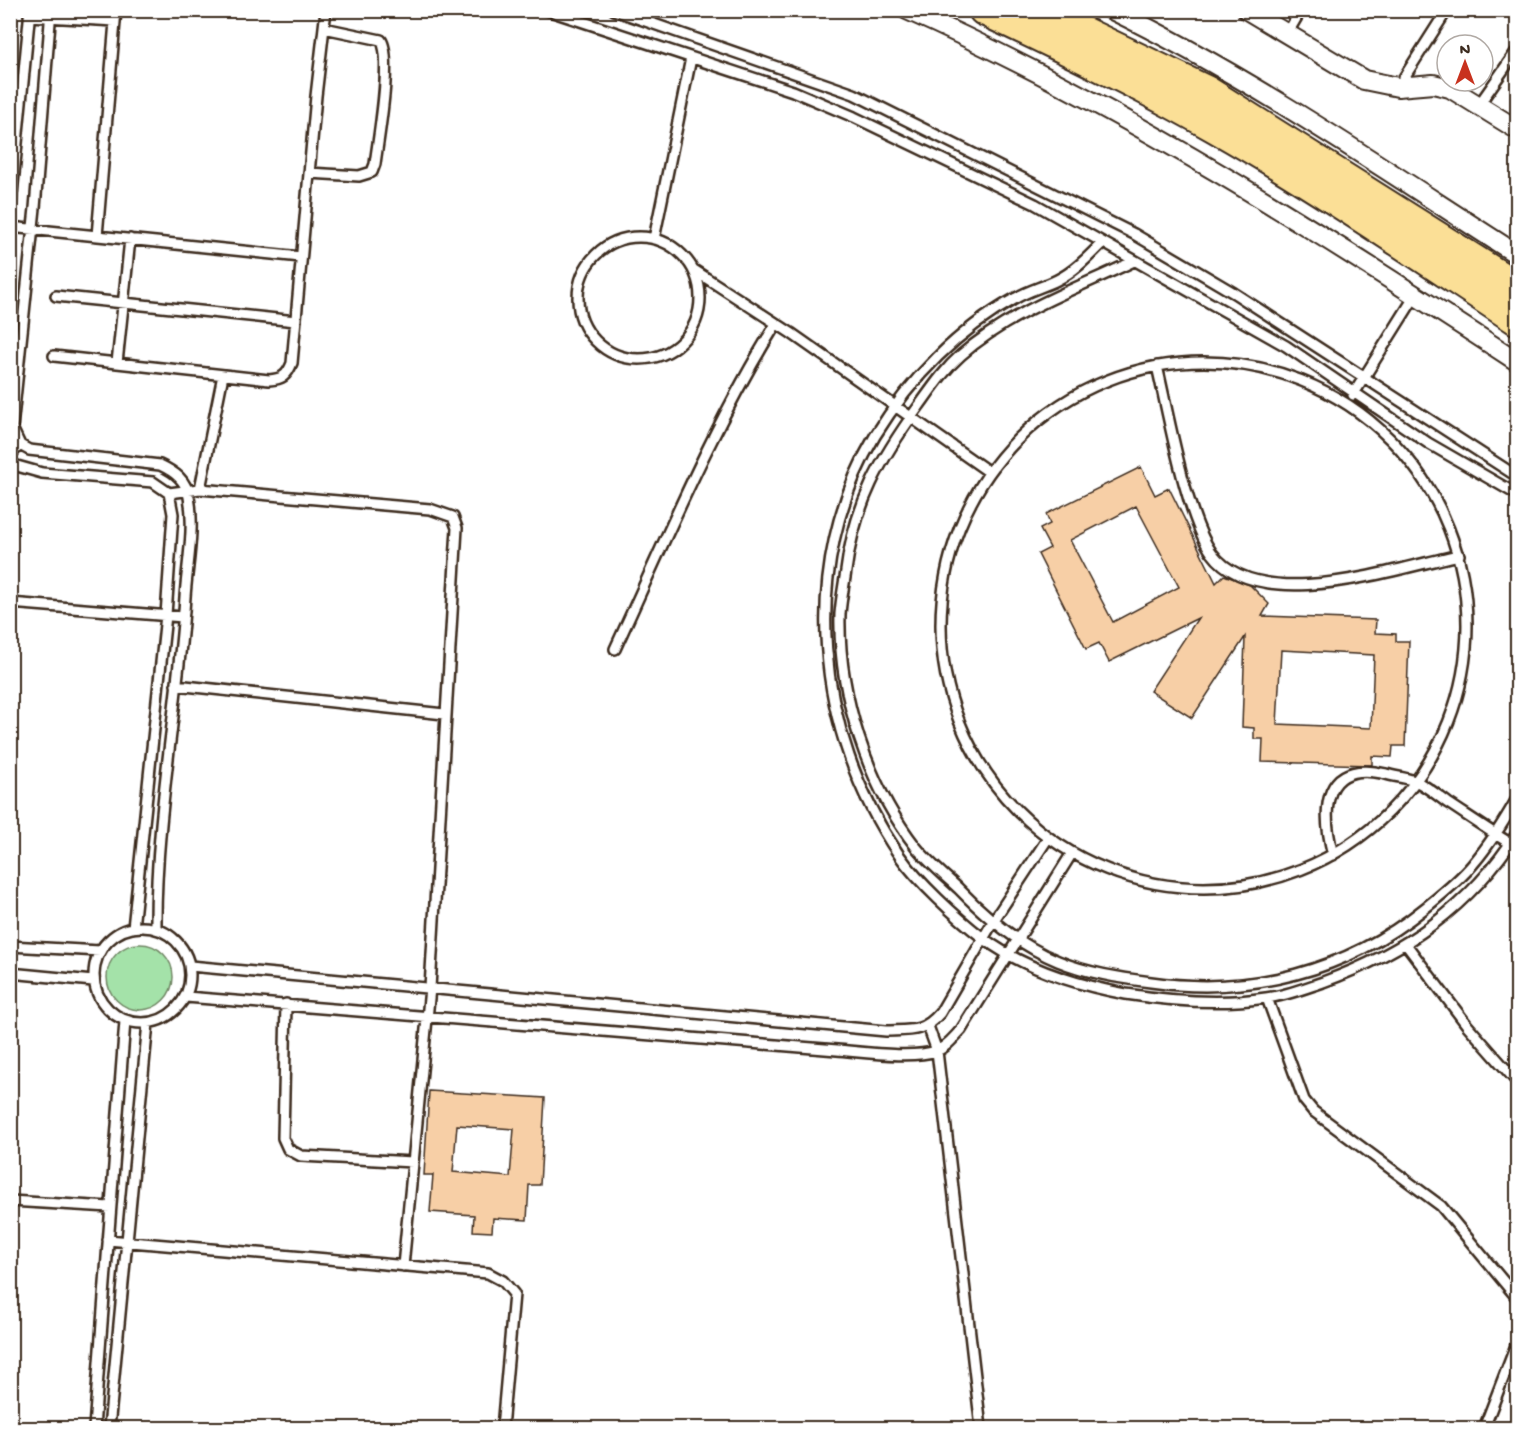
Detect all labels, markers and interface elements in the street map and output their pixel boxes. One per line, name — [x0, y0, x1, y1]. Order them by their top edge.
north arrow — [1435, 33, 1495, 93]
text: N — [1460, 42, 1471, 61]

